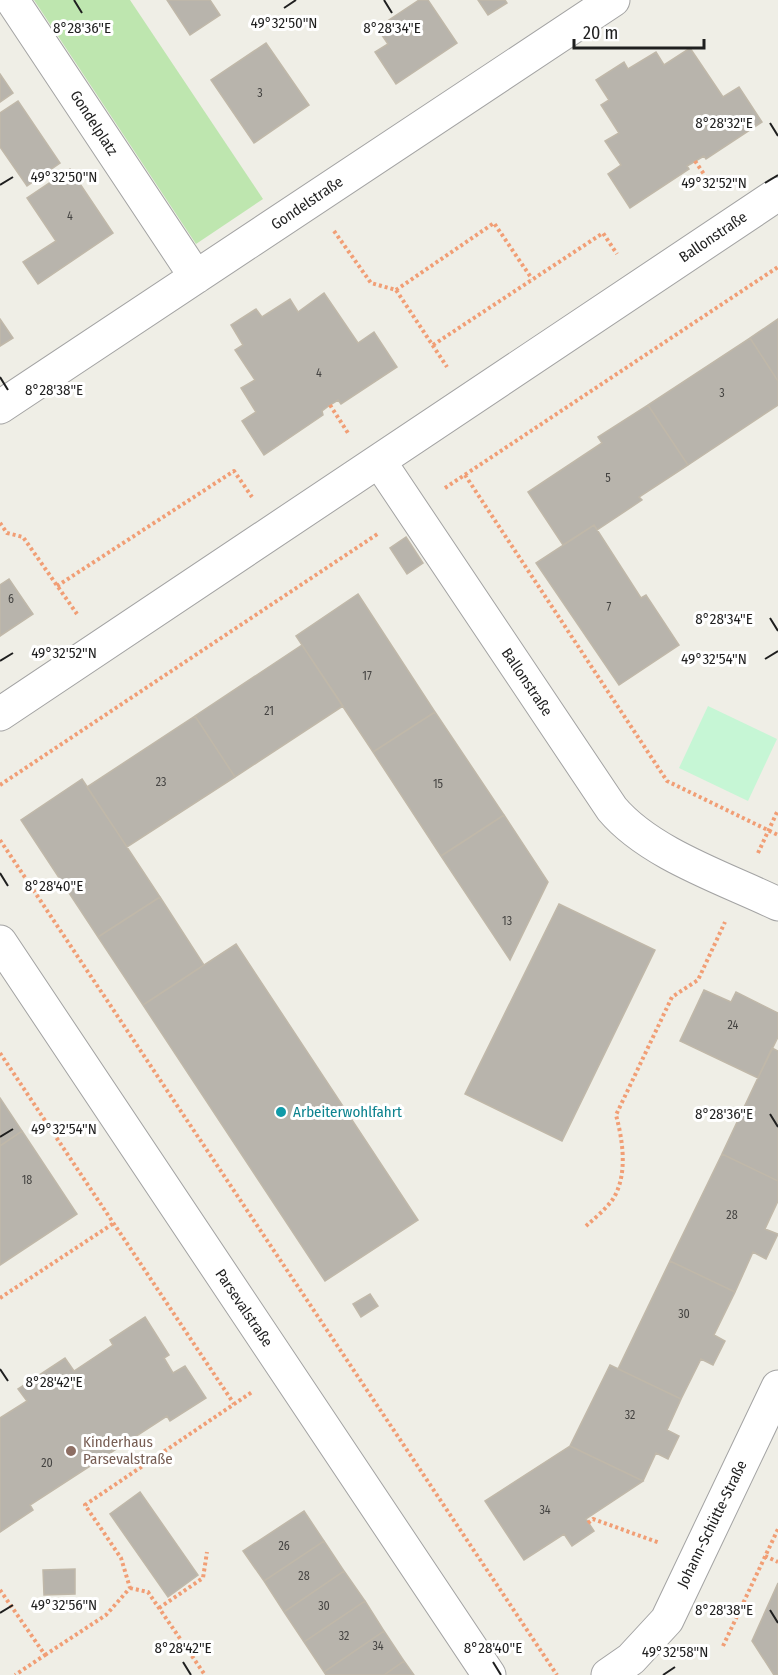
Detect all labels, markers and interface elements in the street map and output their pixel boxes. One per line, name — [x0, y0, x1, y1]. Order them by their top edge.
scale bar — [574, 12, 704, 50]
text: 49°32'50"N — [251, 14, 317, 32]
text: 8°28'36"E — [53, 19, 111, 37]
text: 8°28'34"E — [363, 19, 421, 37]
text: 20 m — [583, 22, 618, 44]
house number: 3 — [257, 86, 263, 100]
street label: Gondelplatz — [66, 87, 122, 159]
text: 8°28'32"E — [695, 114, 753, 132]
text: 49°32'50"N — [31, 168, 97, 186]
street label: Gondelstraße — [268, 172, 346, 234]
text: 49°32'52"N — [681, 174, 747, 192]
street label: Ballonstraße — [676, 208, 750, 266]
house number: 4 — [67, 209, 73, 223]
house number: 4 — [316, 366, 322, 380]
text: 8°28'38"E — [25, 381, 83, 399]
house number: 3 — [719, 386, 725, 400]
house number: 5 — [605, 471, 611, 485]
house number: 6 — [8, 592, 14, 606]
house number: 7 — [607, 600, 612, 614]
text: 8°28'34"E — [695, 610, 753, 628]
text: 49°32'52"N — [31, 644, 97, 662]
street label: Ballonstraße — [498, 645, 556, 719]
text: 49°32'54"N — [681, 650, 747, 668]
house number: 17 — [362, 669, 372, 683]
house number: 21 — [264, 704, 274, 718]
house number: 23 — [156, 775, 166, 789]
house number: 15 — [433, 777, 444, 791]
text: 8°28'40"E — [25, 877, 83, 895]
house number: 13 — [502, 914, 512, 928]
house number: 24 — [728, 1018, 739, 1032]
place label: Arbeiterwohlfahrt — [293, 1103, 402, 1121]
marker: Arbeiterwohlfahrt — [274, 1105, 288, 1119]
text: 8°28'36"E — [695, 1105, 753, 1123]
text: 49°32'54"N — [31, 1120, 97, 1138]
house number: 18 — [22, 1173, 32, 1187]
house number: 28 — [726, 1208, 738, 1222]
street label: Parsevalstraße — [211, 1266, 277, 1350]
house number: 30 — [678, 1307, 690, 1321]
text: 8°28'42"E — [25, 1373, 83, 1391]
house number: 32 — [625, 1408, 635, 1422]
place label: Kinderhaus Parsevalstraße — [83, 1433, 173, 1468]
marker: Kinderhaus Parsevalstraße — [64, 1444, 78, 1458]
house number: 20 — [41, 1456, 53, 1470]
street label: Johann-Schütte-Straße — [673, 1457, 751, 1591]
house number: 34 — [539, 1503, 551, 1517]
house number: 26 — [278, 1539, 290, 1553]
house number: 28 — [298, 1569, 310, 1583]
text: 49°32'56"N — [31, 1596, 97, 1614]
house number: 30 — [318, 1599, 330, 1613]
text: 8°28'38"E — [695, 1601, 753, 1619]
house number: 32 — [339, 1629, 349, 1643]
text: 8°28'42"E — [154, 1639, 212, 1657]
house number: 34 — [372, 1639, 384, 1653]
text: 8°28'40"E — [464, 1639, 522, 1657]
text: 49°32'58"N — [642, 1643, 708, 1661]

